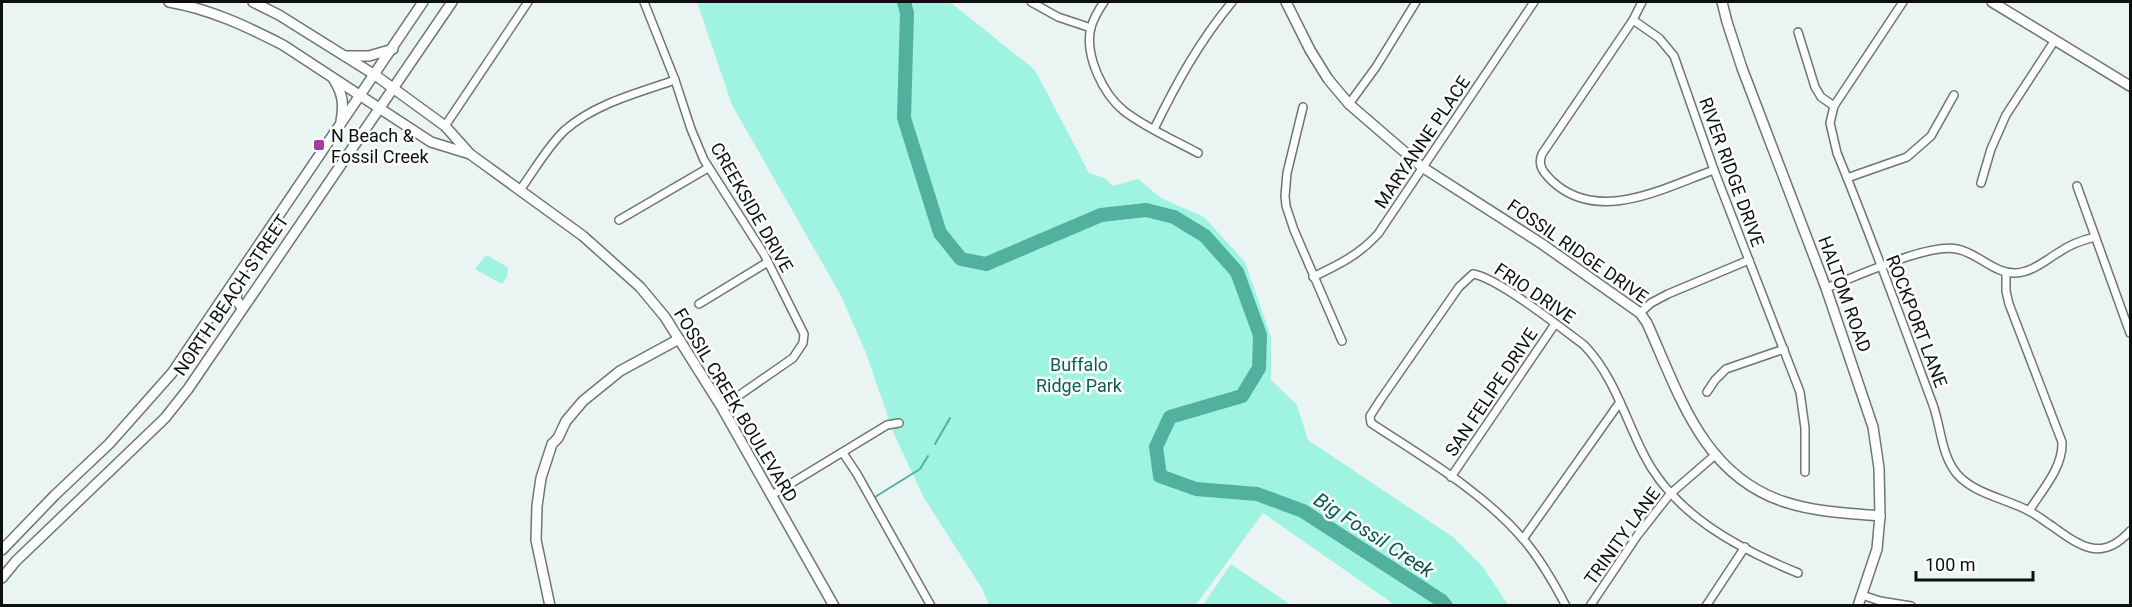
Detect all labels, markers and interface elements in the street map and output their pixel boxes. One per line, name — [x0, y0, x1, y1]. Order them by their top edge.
street label: MARYANNE PLACE — [1370, 72, 1474, 212]
street label: RIVER RIDGE DRIVE — [1695, 94, 1769, 250]
place label: N Beach & Fossil Creek — [331, 125, 430, 167]
marker: N Beach & Fossil Creek — [312, 138, 326, 152]
street label: CREEKSIDE DRIVE — [706, 138, 798, 276]
street label: FOSSIL RIDGE DRIVE — [1504, 195, 1652, 307]
street label: NORTH BEACH STREET — [169, 210, 293, 379]
street label: HALTOM ROAD — [1814, 233, 1876, 355]
street label: ROCKPORT LANE — [1882, 252, 1952, 390]
street label: FRIO DRIVE — [1491, 258, 1579, 328]
street label: FOSSIL CREEK BOULEVARD — [670, 304, 802, 506]
street label: SAN FELIPE DRIVE — [1440, 324, 1542, 460]
park label: Buffalo Ridge Park — [1036, 354, 1123, 396]
street label: TRINITY LANE — [1580, 483, 1664, 589]
water label: Big Fossil Creek — [1310, 487, 1439, 583]
scale bar — [1916, 544, 2033, 582]
text: 100 m — [1925, 554, 1976, 575]

